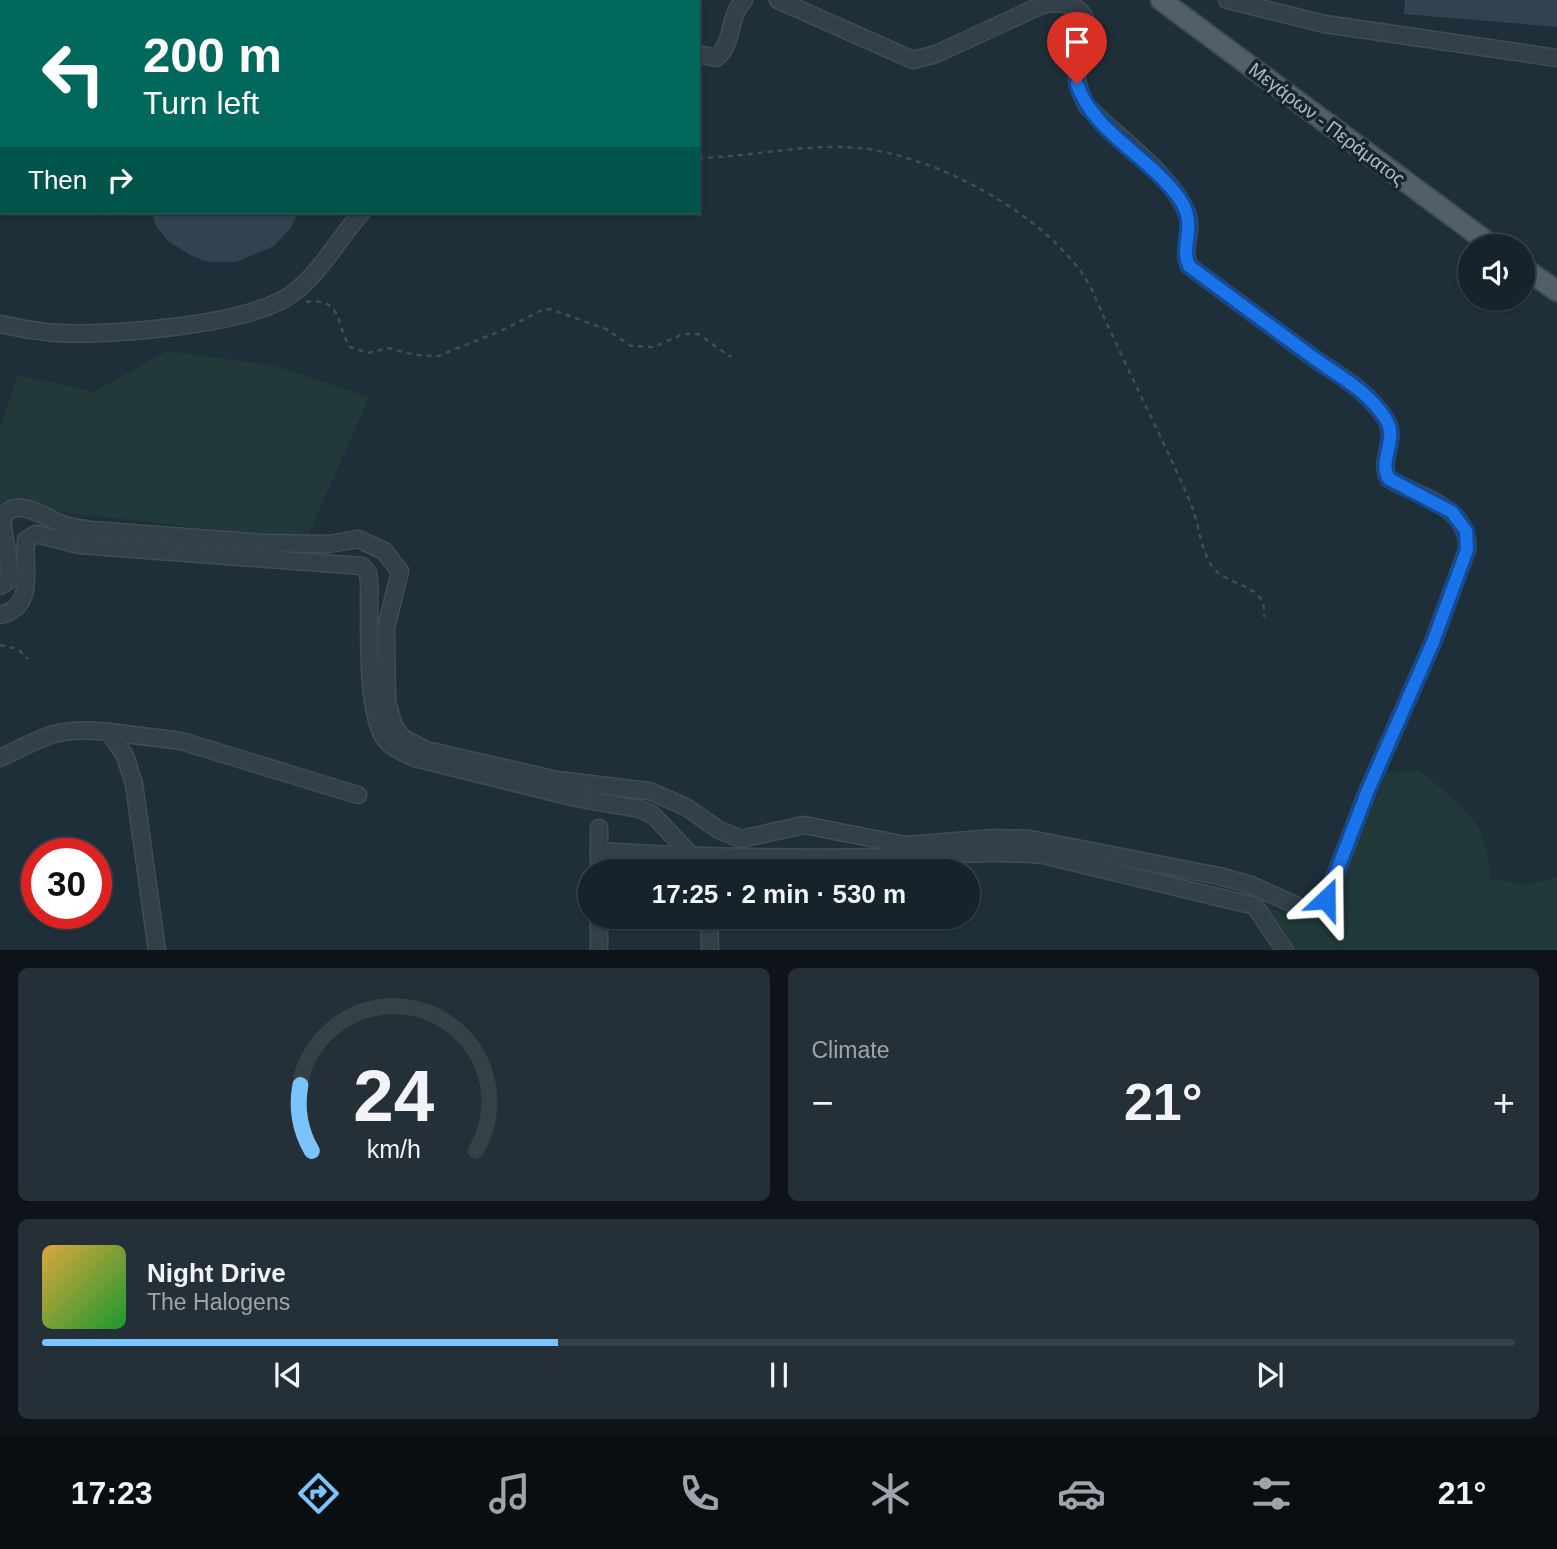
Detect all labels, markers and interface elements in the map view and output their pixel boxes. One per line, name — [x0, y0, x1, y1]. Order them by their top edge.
pin — [1047, 12.0, 1107, 84]
icon: arrive — [1058, 23, 1096, 61]
icon: left — [28, 28, 119, 119]
text: 200 m — [143, 28, 282, 82]
street label: Μεγάρων - Περάματος — [1245, 59, 1409, 189]
text: Turn left — [143, 85, 259, 121]
icon: right — [101, 161, 139, 199]
text: Then — [28, 165, 87, 195]
map controls — [1458, 234, 1535, 311]
button: sound — [1458, 234, 1535, 311]
speed limit sign: 30 — [21, 838, 112, 929]
position arrow — [1289, 862, 1363, 936]
text: 17:25 · 2 min · 530 m — [652, 879, 906, 909]
text: Climate — [812, 1037, 889, 1063]
text: 24 — [353, 1055, 435, 1136]
text: 21° — [1124, 1073, 1203, 1131]
text: − — [812, 1082, 834, 1124]
text: + — [1493, 1082, 1515, 1124]
text: km/h — [367, 1134, 421, 1162]
text: Night Drive — [147, 1258, 286, 1288]
text: The Halogens — [147, 1289, 290, 1315]
icon: previous — [269, 1356, 307, 1394]
icon: pause — [760, 1356, 798, 1394]
icon: next — [1251, 1356, 1289, 1394]
icon: directions — [294, 1469, 343, 1518]
icon: music — [485, 1469, 534, 1518]
icon: phone — [675, 1469, 724, 1518]
icon: climate — [866, 1469, 915, 1518]
icon: car — [1057, 1469, 1106, 1518]
icon: filters — [1247, 1469, 1296, 1518]
text: 17:23 — [71, 1475, 153, 1511]
text: 21° — [1438, 1475, 1486, 1511]

